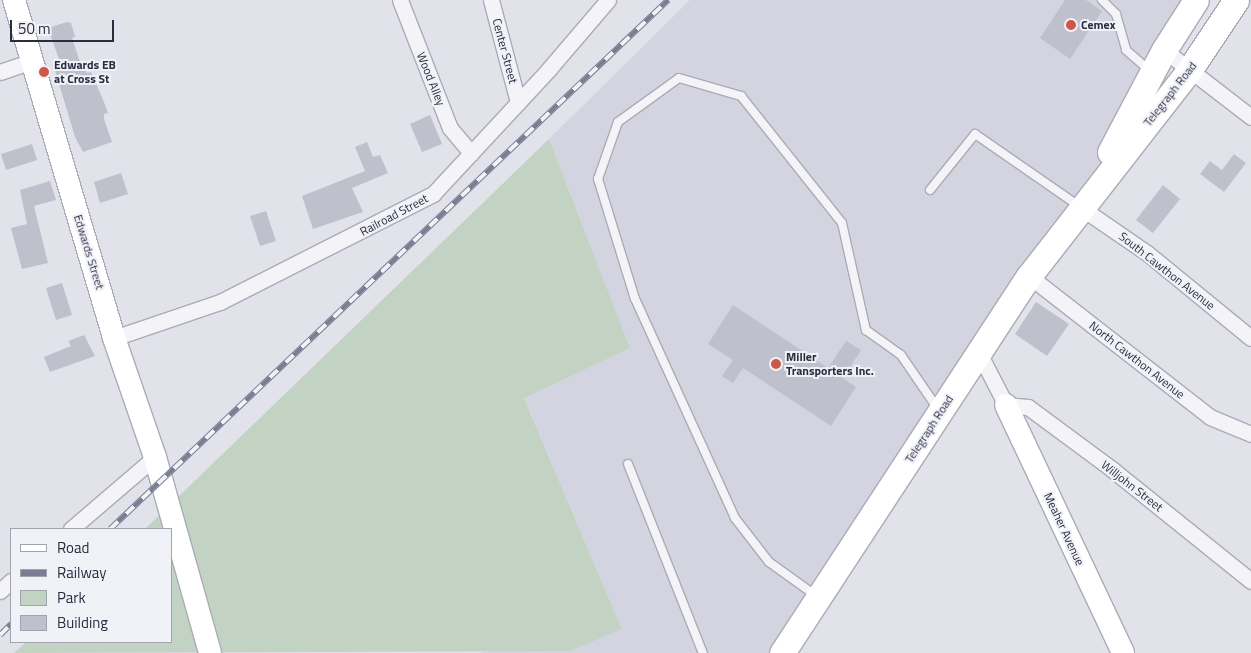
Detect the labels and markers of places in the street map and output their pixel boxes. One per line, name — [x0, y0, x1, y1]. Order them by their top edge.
place label: Cemex — [1081, 18, 1115, 32]
marker: Cemex — [1065, 19, 1077, 31]
place label: Edwards EB at Cross St — [54, 58, 116, 86]
marker: Edwards EB at Cross St — [38, 66, 50, 78]
place label: Miller Transporters Inc. — [786, 350, 874, 378]
marker: Miller Transporters Inc. — [770, 358, 782, 370]

